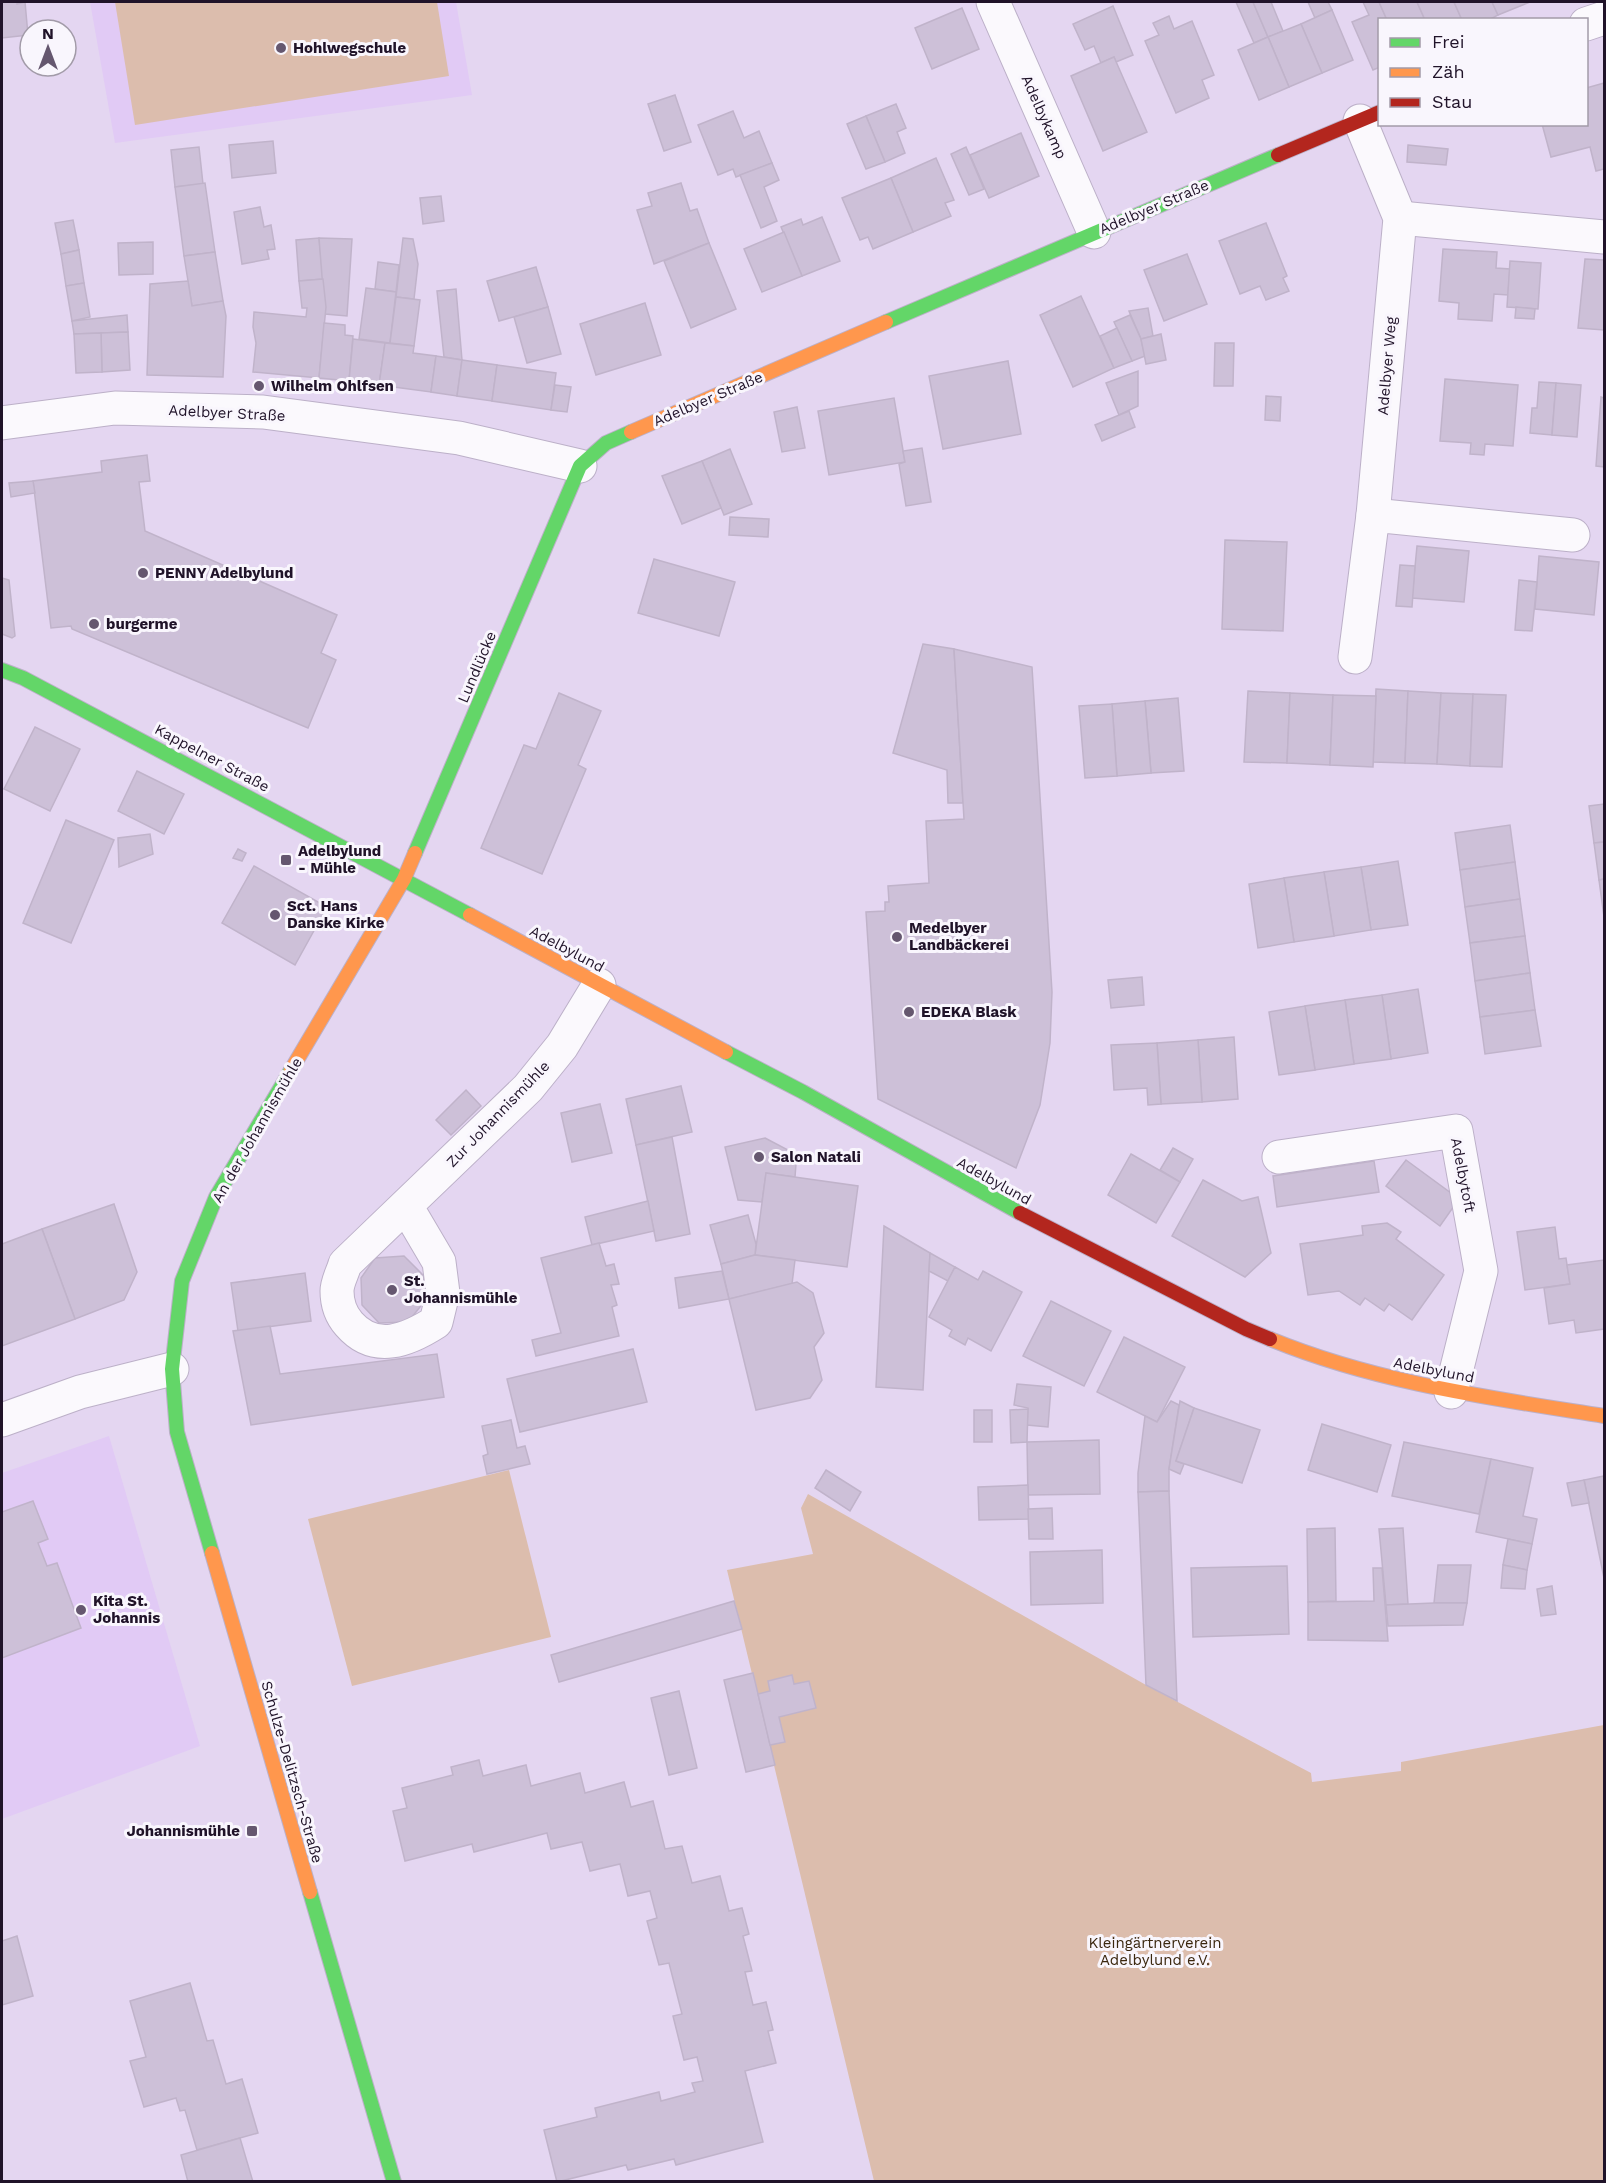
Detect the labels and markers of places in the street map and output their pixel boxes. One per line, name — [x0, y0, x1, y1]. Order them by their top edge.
place label: Hohlwegschule — [293, 39, 406, 57]
marker: Hohlwegschule — [274, 41, 288, 55]
place label: Wilhelm Ohlfsen — [271, 377, 394, 395]
marker: Wilhelm Ohlfsen — [252, 379, 266, 393]
place label: PENNY Adelbylund — [155, 564, 293, 582]
marker: PENNY Adelbylund — [136, 566, 150, 580]
place label: burgerme — [106, 615, 178, 633]
marker: burgerme — [87, 617, 101, 631]
place label: Adelbylund - Mühle — [298, 842, 381, 877]
marker: Adelbylund - Mühle — [279, 853, 293, 867]
place label: Sct. Hans Danske Kirke — [287, 897, 385, 932]
marker: Sct. Hans Danske Kirke — [268, 908, 282, 922]
place label: Medelbyer Landbäckerei — [909, 919, 1009, 954]
marker: Medelbyer Landbäckerei — [890, 930, 904, 944]
place label: EDEKA Blask — [921, 1003, 1017, 1021]
marker: EDEKA Blask — [902, 1005, 916, 1019]
place label: Salon Natali — [771, 1148, 861, 1166]
marker: Salon Natali — [752, 1150, 766, 1164]
place label: St. Johannismühle — [404, 1272, 518, 1307]
marker: St. Johannismühle — [385, 1283, 399, 1297]
place label: Kita St. Johannis — [93, 1592, 160, 1627]
marker: Kita St. Johannis — [74, 1603, 88, 1617]
place label: Johannismühle — [127, 1822, 240, 1840]
marker: Johannismühle — [245, 1824, 259, 1838]

